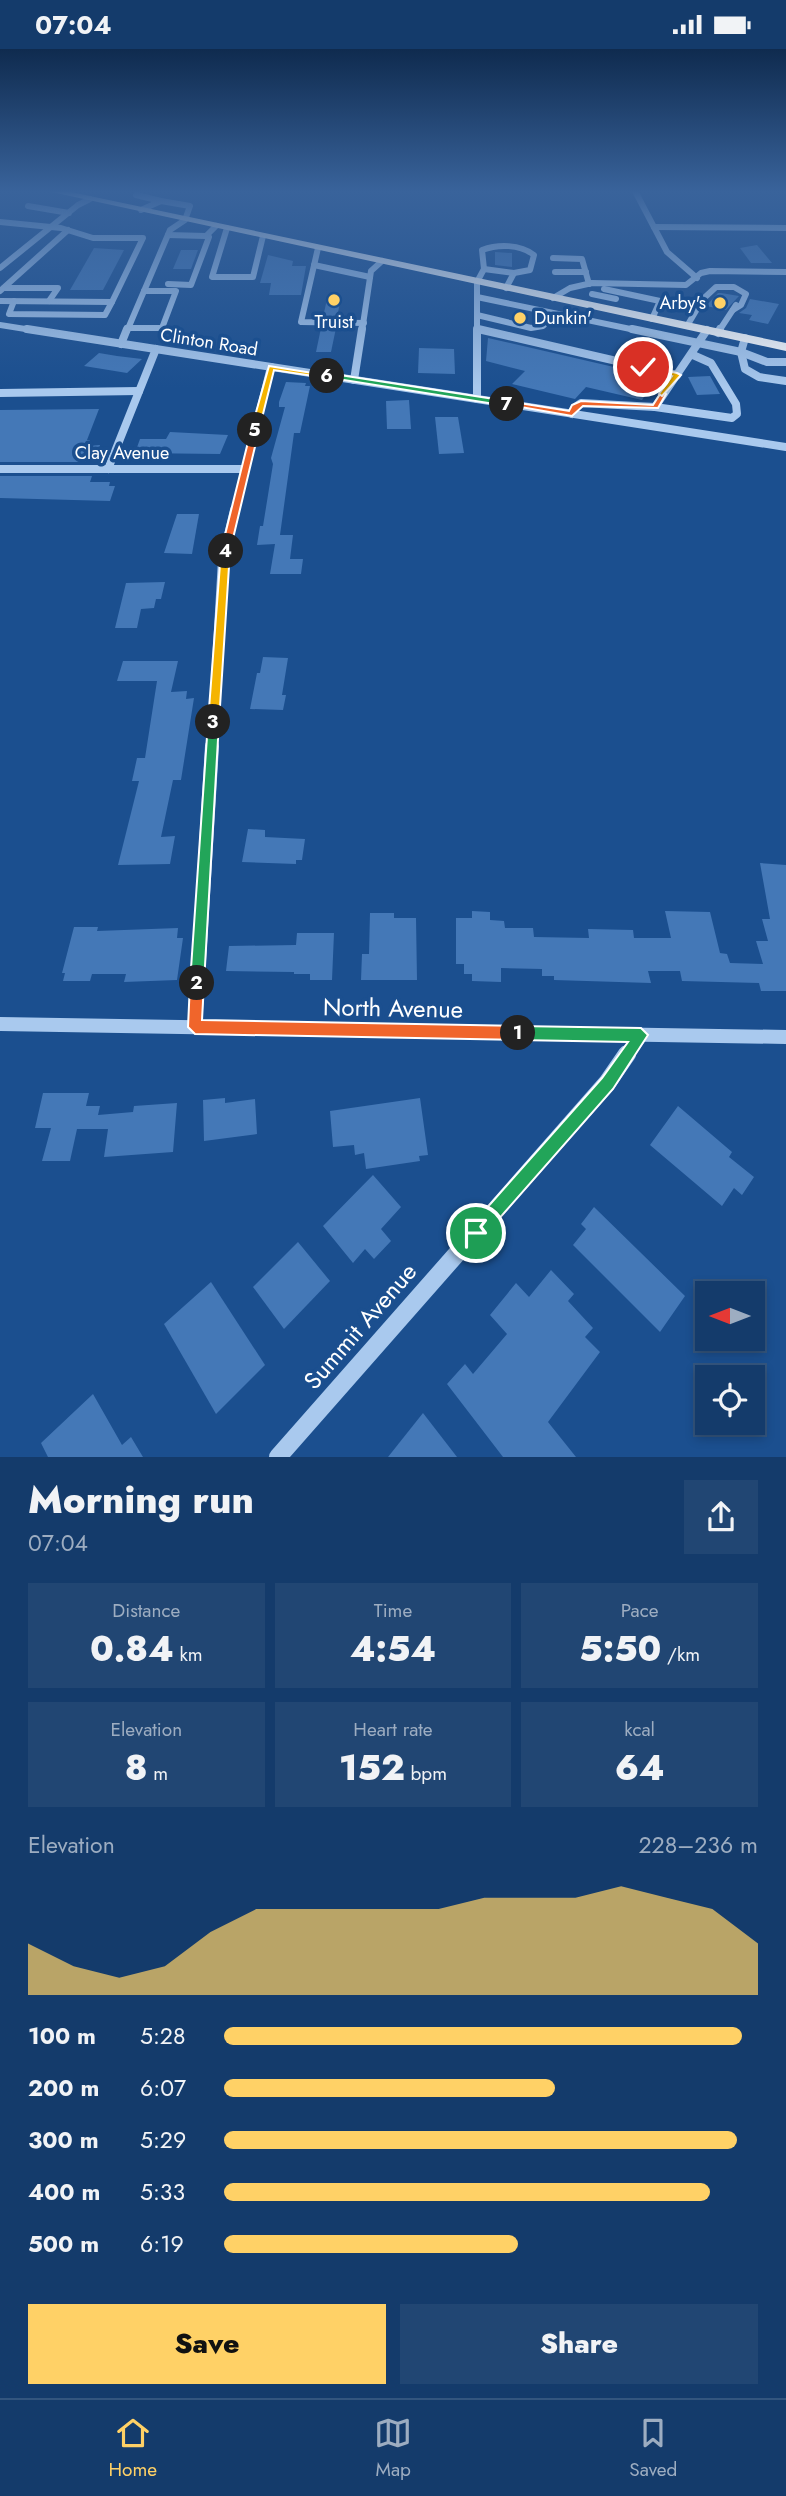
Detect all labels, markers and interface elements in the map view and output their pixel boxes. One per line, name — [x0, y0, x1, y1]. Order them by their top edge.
text: 07:04 — [35, 6, 112, 44]
place label: Arby's — [659, 290, 706, 316]
marker: Truist — [326, 292, 342, 308]
marker: Arby's — [712, 295, 728, 311]
place label: Dunkin' — [534, 305, 592, 331]
place label: Truist — [315, 309, 354, 335]
marker: Dunkin' — [512, 310, 528, 326]
street label: Clinton Road — [158, 321, 260, 363]
pin — [613, 337, 673, 397]
icon: check — [624, 348, 662, 386]
pin: 6 — [310, 359, 344, 393]
text: 6 — [320, 362, 333, 389]
pin: 7 — [490, 387, 524, 421]
text: 7 — [501, 390, 512, 417]
pin: 5 — [238, 413, 272, 447]
text: 5 — [248, 416, 261, 443]
street label: Clay Avenue — [75, 440, 169, 466]
pin: 4 — [208, 533, 244, 569]
text: 4 — [219, 537, 232, 564]
pin: 3 — [196, 705, 230, 739]
text: 3 — [207, 708, 218, 735]
pin: 2 — [180, 965, 214, 1000]
text: 2 — [190, 969, 203, 996]
street label: North Avenue — [323, 989, 463, 1027]
pin: 1 — [500, 1016, 536, 1051]
text: 1 — [513, 1019, 522, 1046]
pin — [446, 1203, 506, 1263]
icon: arrive — [457, 1214, 495, 1252]
street label: Summit Avenue — [295, 1255, 425, 1397]
north arrow — [695, 1281, 765, 1351]
map controls — [695, 1281, 765, 1435]
button: locate — [695, 1365, 765, 1435]
text: Morning run — [28, 1472, 254, 1527]
button: share — [684, 1480, 758, 1554]
text: 07:04 — [28, 1526, 88, 1560]
text: Distance — [112, 1597, 180, 1624]
text: Time — [374, 1597, 412, 1624]
text: Pace — [621, 1597, 659, 1624]
text: 0.84 — [90, 1624, 174, 1674]
text: 4:54 — [350, 1624, 436, 1674]
text: 5:50 — [579, 1624, 661, 1674]
text: km — [174, 1641, 203, 1668]
text: /km — [661, 1641, 700, 1668]
text: Elevation — [110, 1716, 182, 1743]
text: Heart rate — [353, 1716, 433, 1743]
text: kcal — [624, 1716, 655, 1743]
text: 8 — [125, 1743, 147, 1793]
text: 152 — [339, 1743, 405, 1793]
text: 64 — [615, 1743, 665, 1793]
text: m — [147, 1760, 168, 1787]
text: bpm — [405, 1760, 447, 1787]
text: Elevation — [28, 1828, 115, 1862]
text: 228–236 m — [639, 1828, 758, 1862]
text: 100 m — [28, 2019, 96, 2053]
text: 5:28 — [140, 2019, 186, 2053]
text: 200 m — [28, 2071, 99, 2105]
text: 6:07 — [140, 2071, 186, 2105]
text: 300 m — [28, 2123, 99, 2157]
text: 5:29 — [140, 2123, 186, 2157]
text: 400 m — [28, 2175, 100, 2209]
text: 5:33 — [140, 2175, 185, 2209]
text: 500 m — [28, 2227, 99, 2261]
text: 6:19 — [140, 2227, 184, 2261]
button: Save — [28, 2304, 386, 2384]
button: Share — [400, 2304, 758, 2384]
tab: Home — [109, 2414, 157, 2483]
tab: Map — [374, 2414, 412, 2483]
tab: Saved — [629, 2414, 677, 2483]

